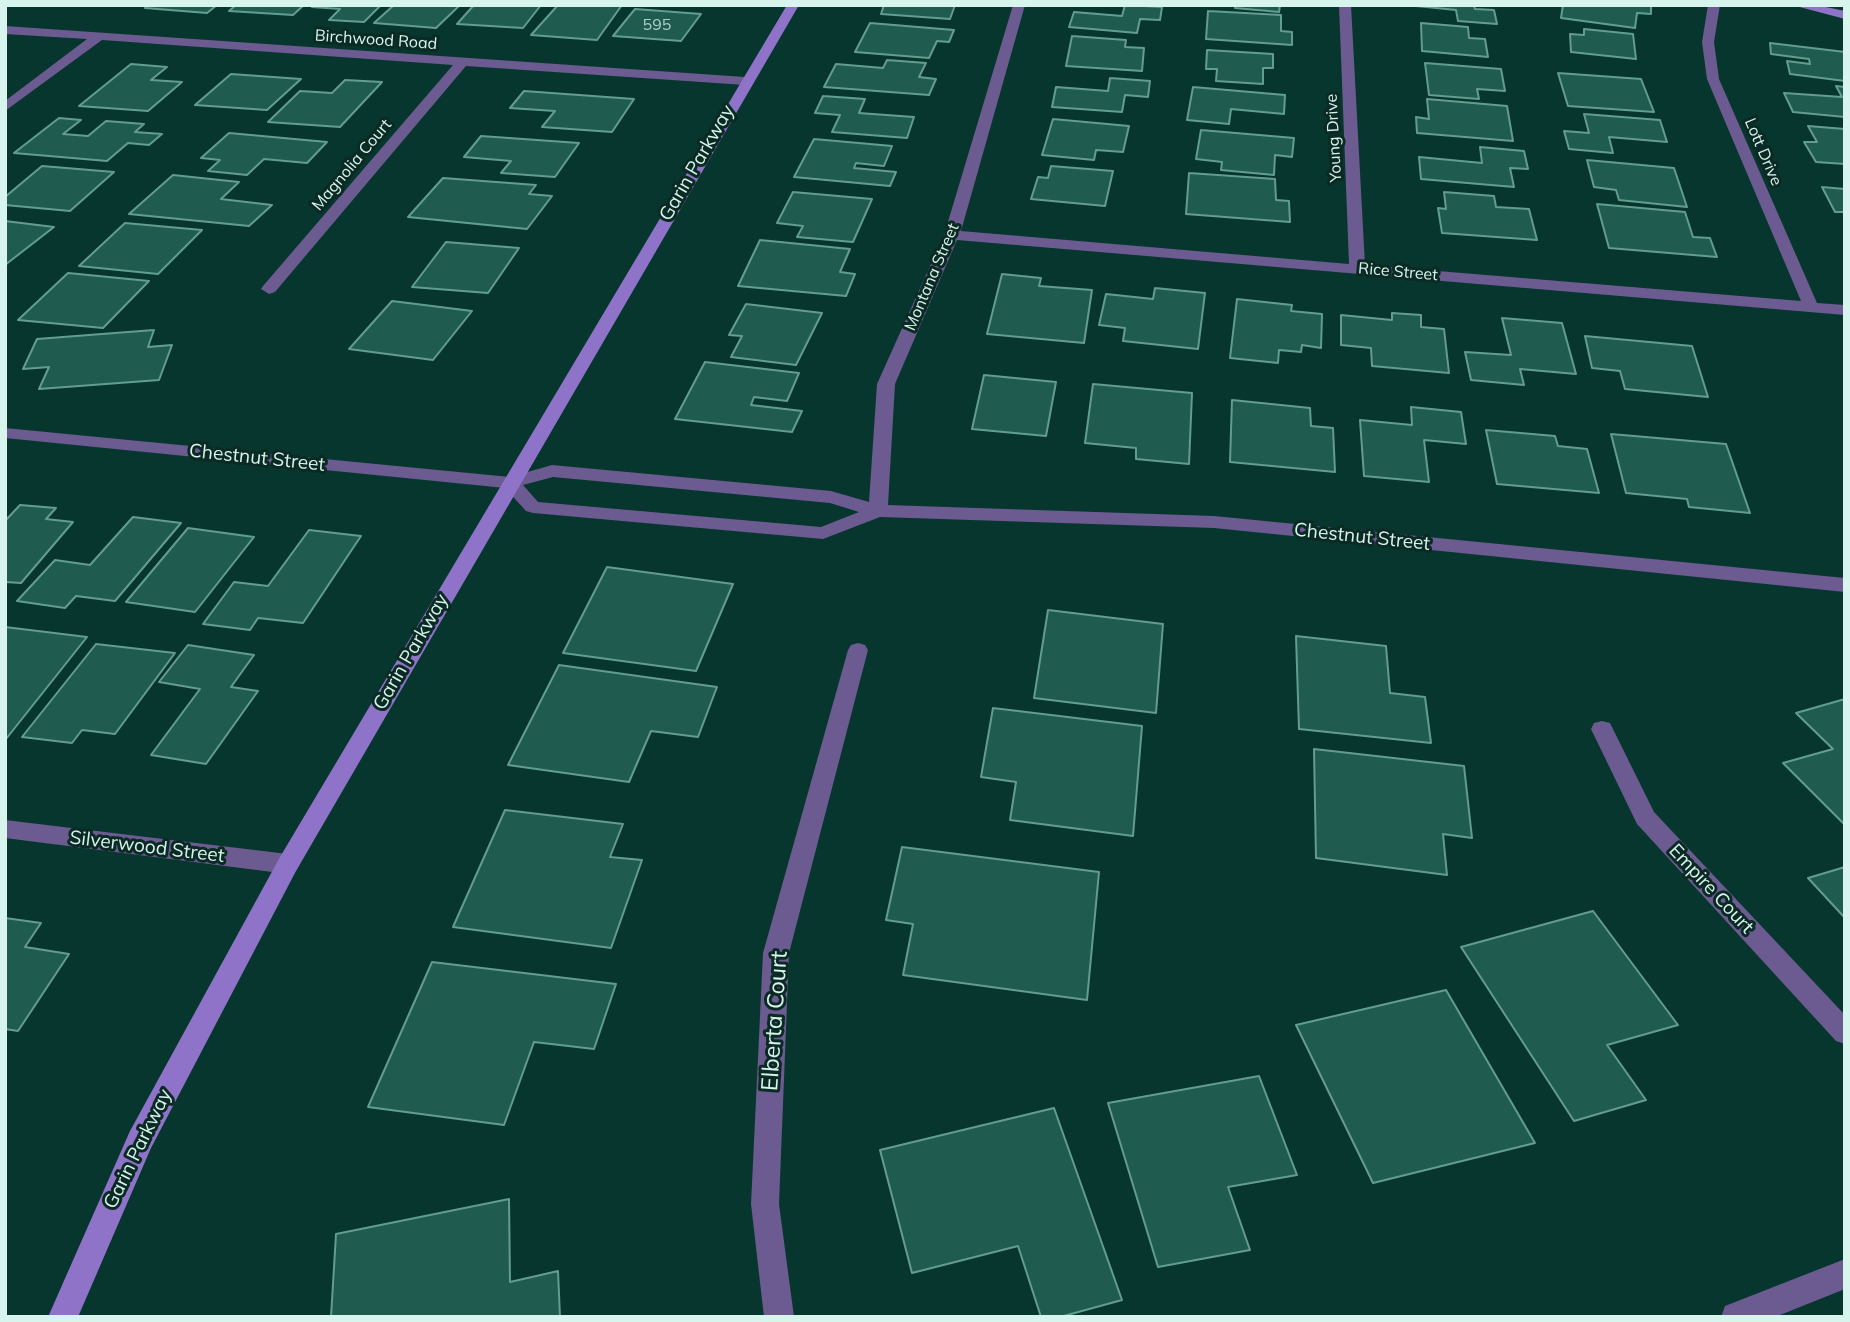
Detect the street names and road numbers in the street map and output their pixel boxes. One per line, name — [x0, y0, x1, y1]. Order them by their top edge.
street label: Birchwood Road — [314, 26, 438, 54]
street label: Young Drive — [1322, 93, 1346, 183]
street label: Garin Parkway — [655, 101, 739, 225]
street label: Magnolia Court — [308, 115, 396, 215]
street label: Lott Drive — [1740, 115, 1786, 189]
street label: Montana Street — [901, 220, 963, 334]
street label: Rice Street — [1357, 259, 1439, 285]
street label: Chestnut Street — [188, 440, 326, 476]
street label: Chestnut Street — [1293, 519, 1431, 555]
street label: Garin Parkway — [369, 590, 453, 714]
street label: Silverwood Street — [68, 826, 226, 868]
street label: Empire Court — [1664, 840, 1758, 938]
street label: Elberta Court — [756, 950, 794, 1092]
street label: Garin Parkway — [99, 1085, 177, 1213]

